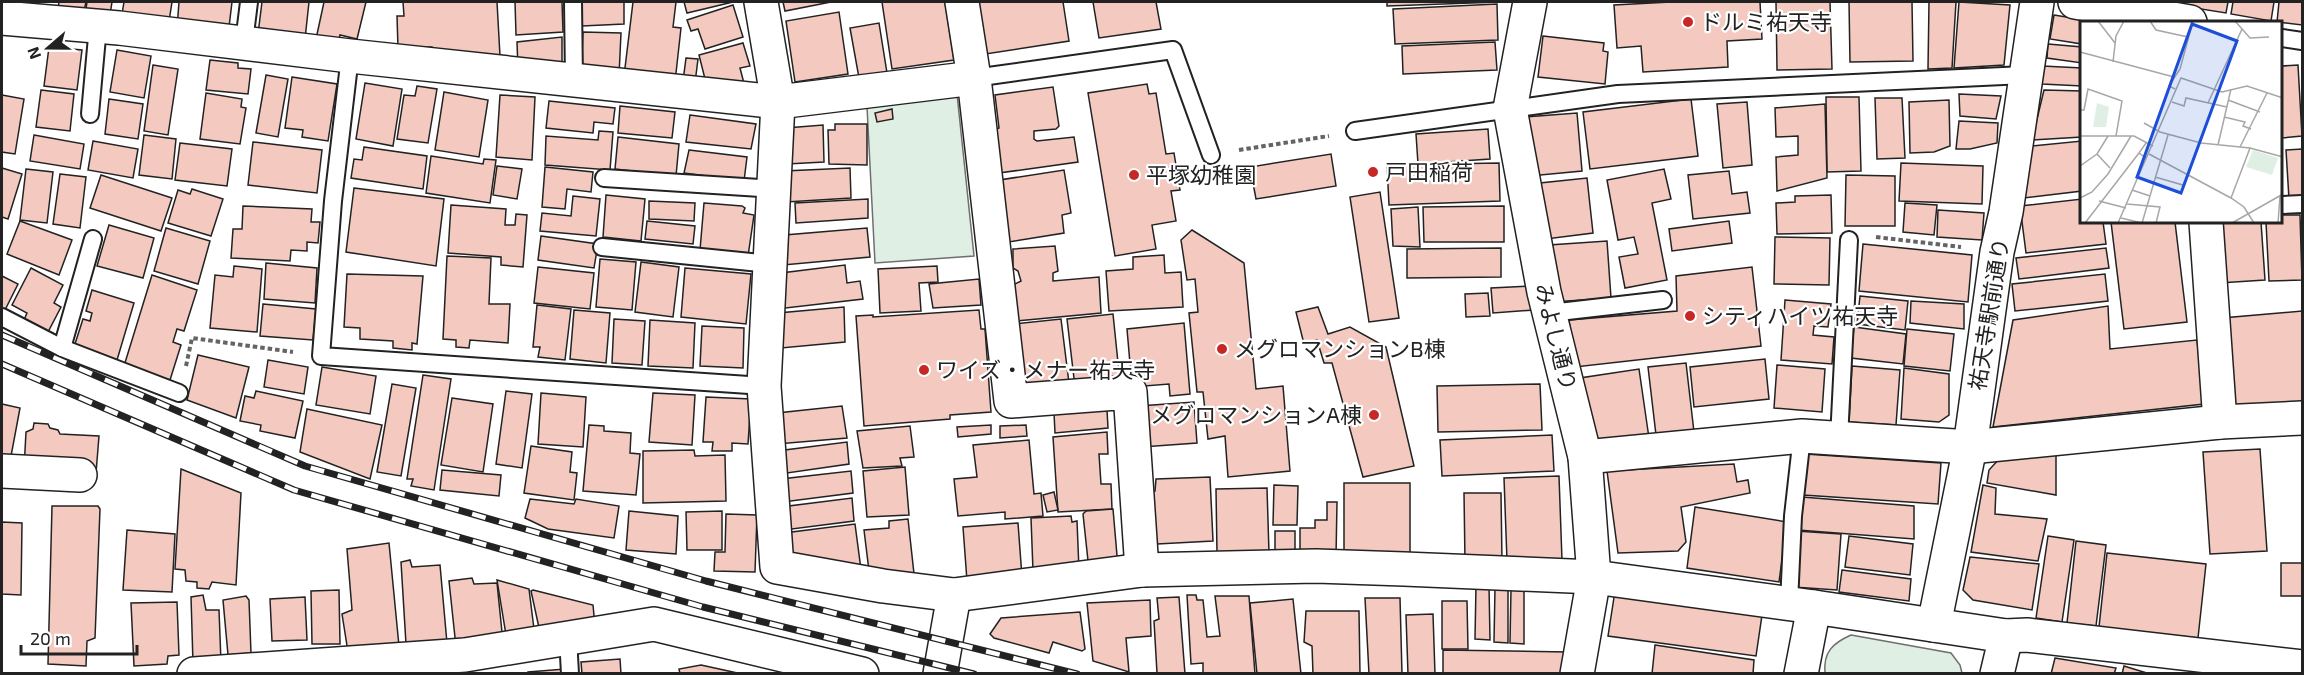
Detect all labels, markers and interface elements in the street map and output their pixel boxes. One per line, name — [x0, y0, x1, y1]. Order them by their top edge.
place label: ドルミ祐天寺 — [1700, 8, 1832, 34]
marker: ドルミ祐天寺 — [1681, 15, 1695, 29]
north arrow — [18, 18, 78, 78]
inset map — [2080, 21, 2283, 224]
text: N — [23, 45, 44, 62]
place label: 戸田稲荷 — [1385, 158, 1473, 184]
place label: 平塚幼稚園 — [1146, 161, 1256, 187]
marker: 戸田稲荷 — [1366, 165, 1380, 179]
marker: 平塚幼稚園 — [1127, 168, 1141, 182]
street label: 祐天寺駅前通り — [1963, 236, 2013, 392]
street label: みよし通り — [1531, 280, 1583, 393]
place label: シティハイツ祐天寺 — [1702, 302, 1898, 328]
marker: シティハイツ祐天寺 — [1683, 309, 1697, 323]
place label: メグロマンションB棟 — [1234, 335, 1446, 361]
marker: メグロマンションB棟 — [1215, 342, 1229, 356]
place label: ワイズ・メナー祐天寺 — [936, 356, 1155, 382]
marker: ワイズ・メナー祐天寺 — [917, 363, 931, 377]
place label: メグロマンションA棟 — [1150, 401, 1362, 427]
marker: メグロマンションA棟 — [1367, 408, 1381, 422]
scale bar — [21, 618, 136, 656]
text: 20 m — [30, 627, 71, 649]

